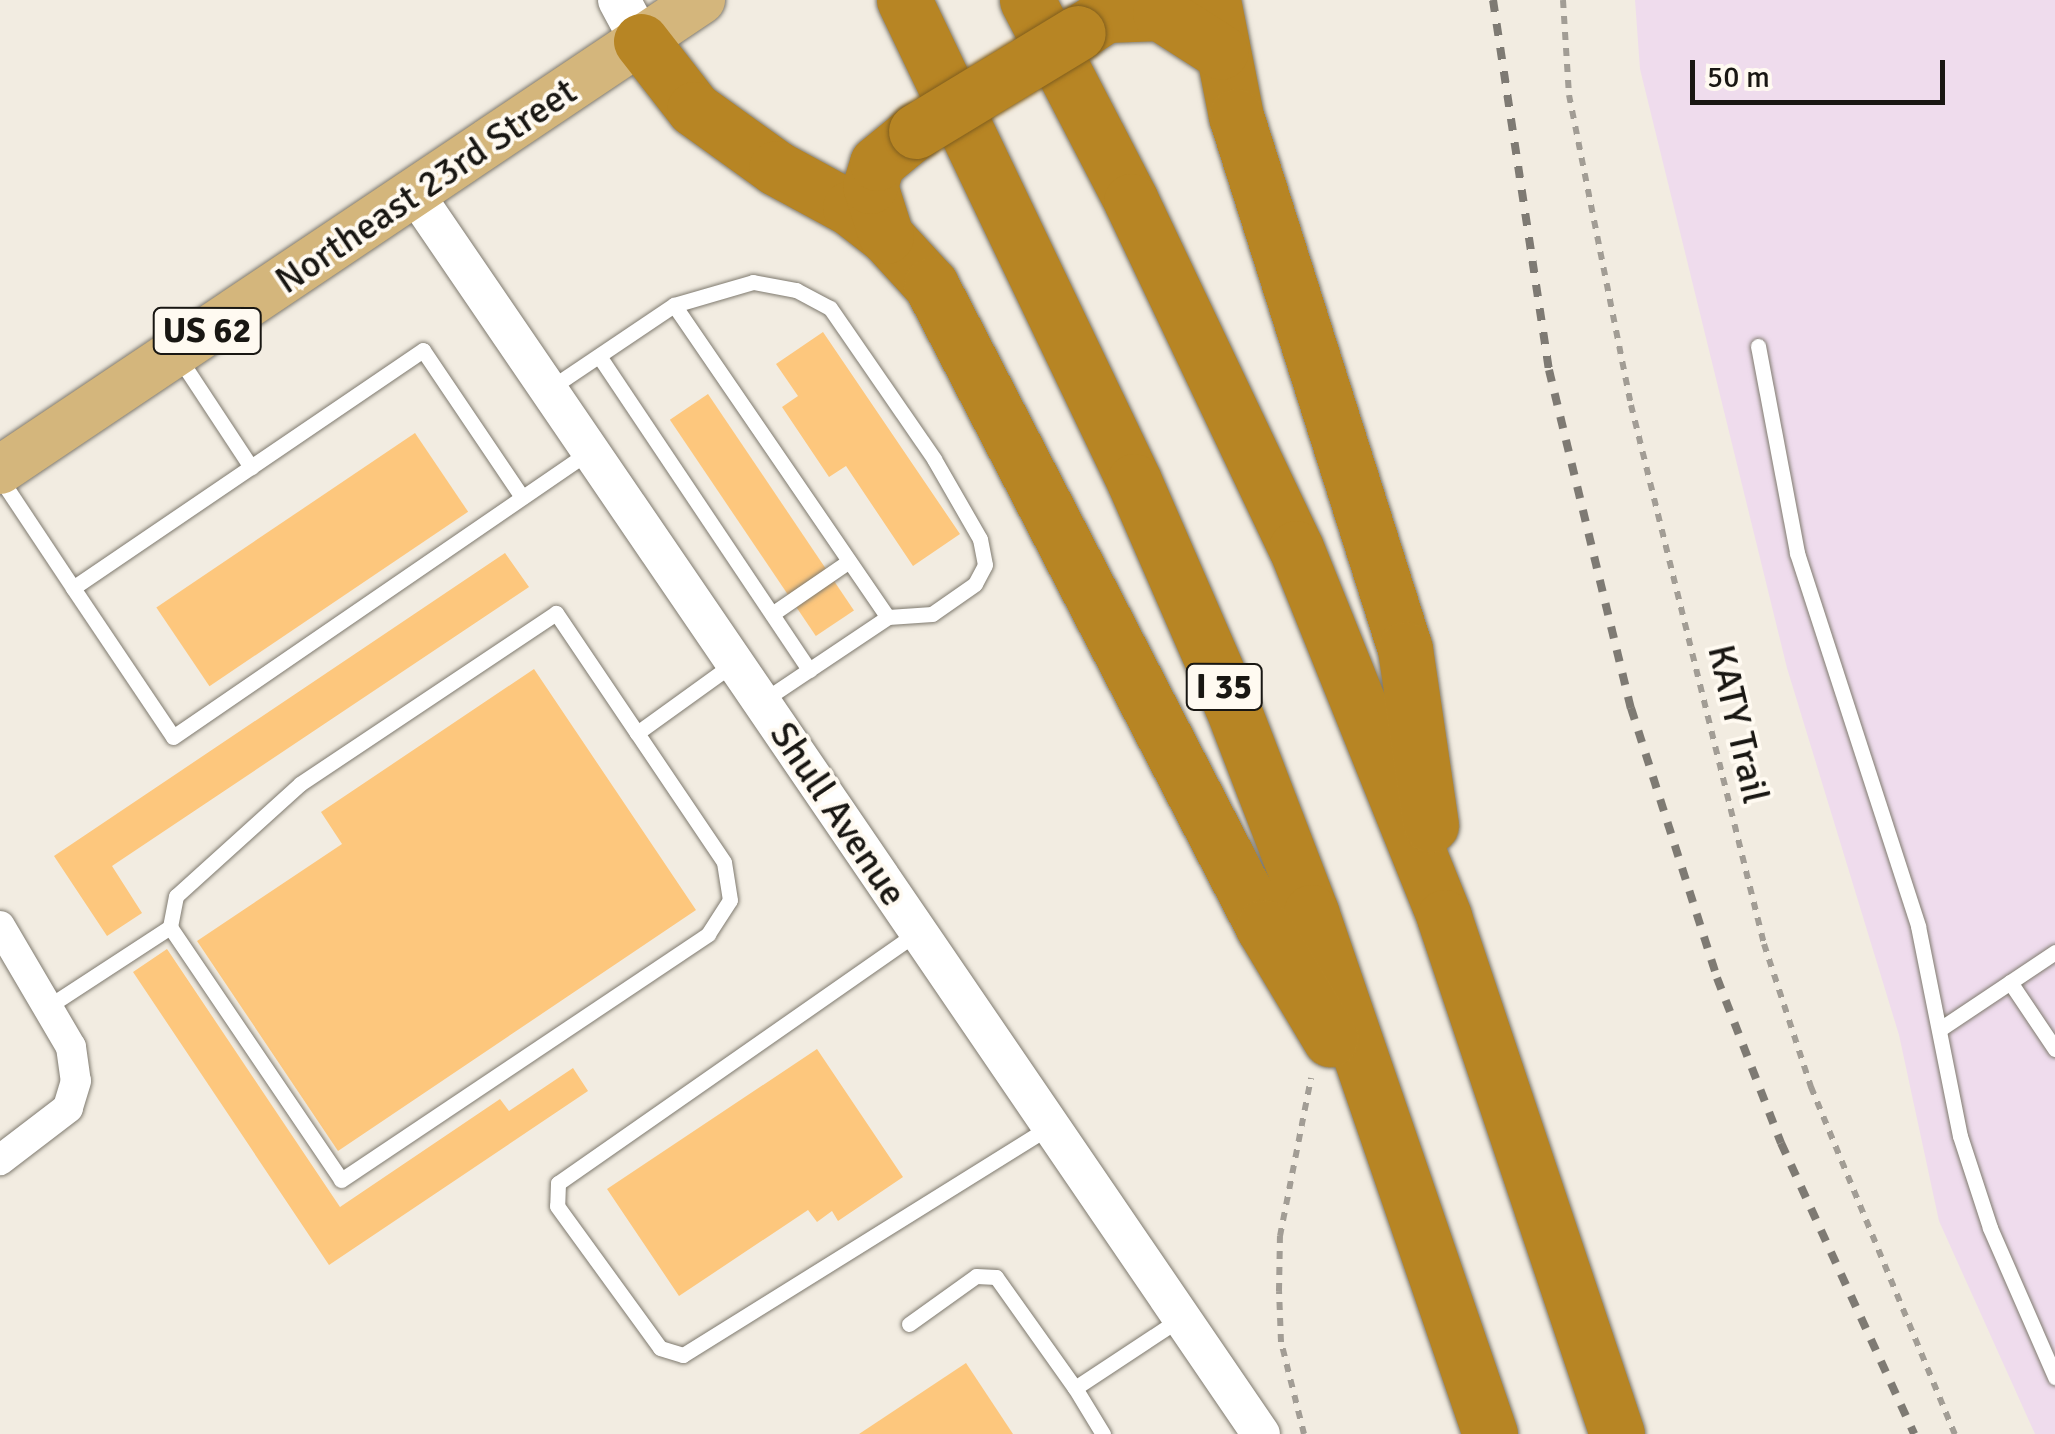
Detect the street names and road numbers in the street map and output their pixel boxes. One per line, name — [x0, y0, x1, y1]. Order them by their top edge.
street label: Northeast 23rd Street — [267, 68, 585, 304]
road number: US 62 — [152, 301, 262, 361]
street label: KATY Trail — [1698, 640, 1778, 808]
road number: I 35 — [1184, 657, 1264, 717]
street label: Shull Avenue — [760, 713, 916, 915]

